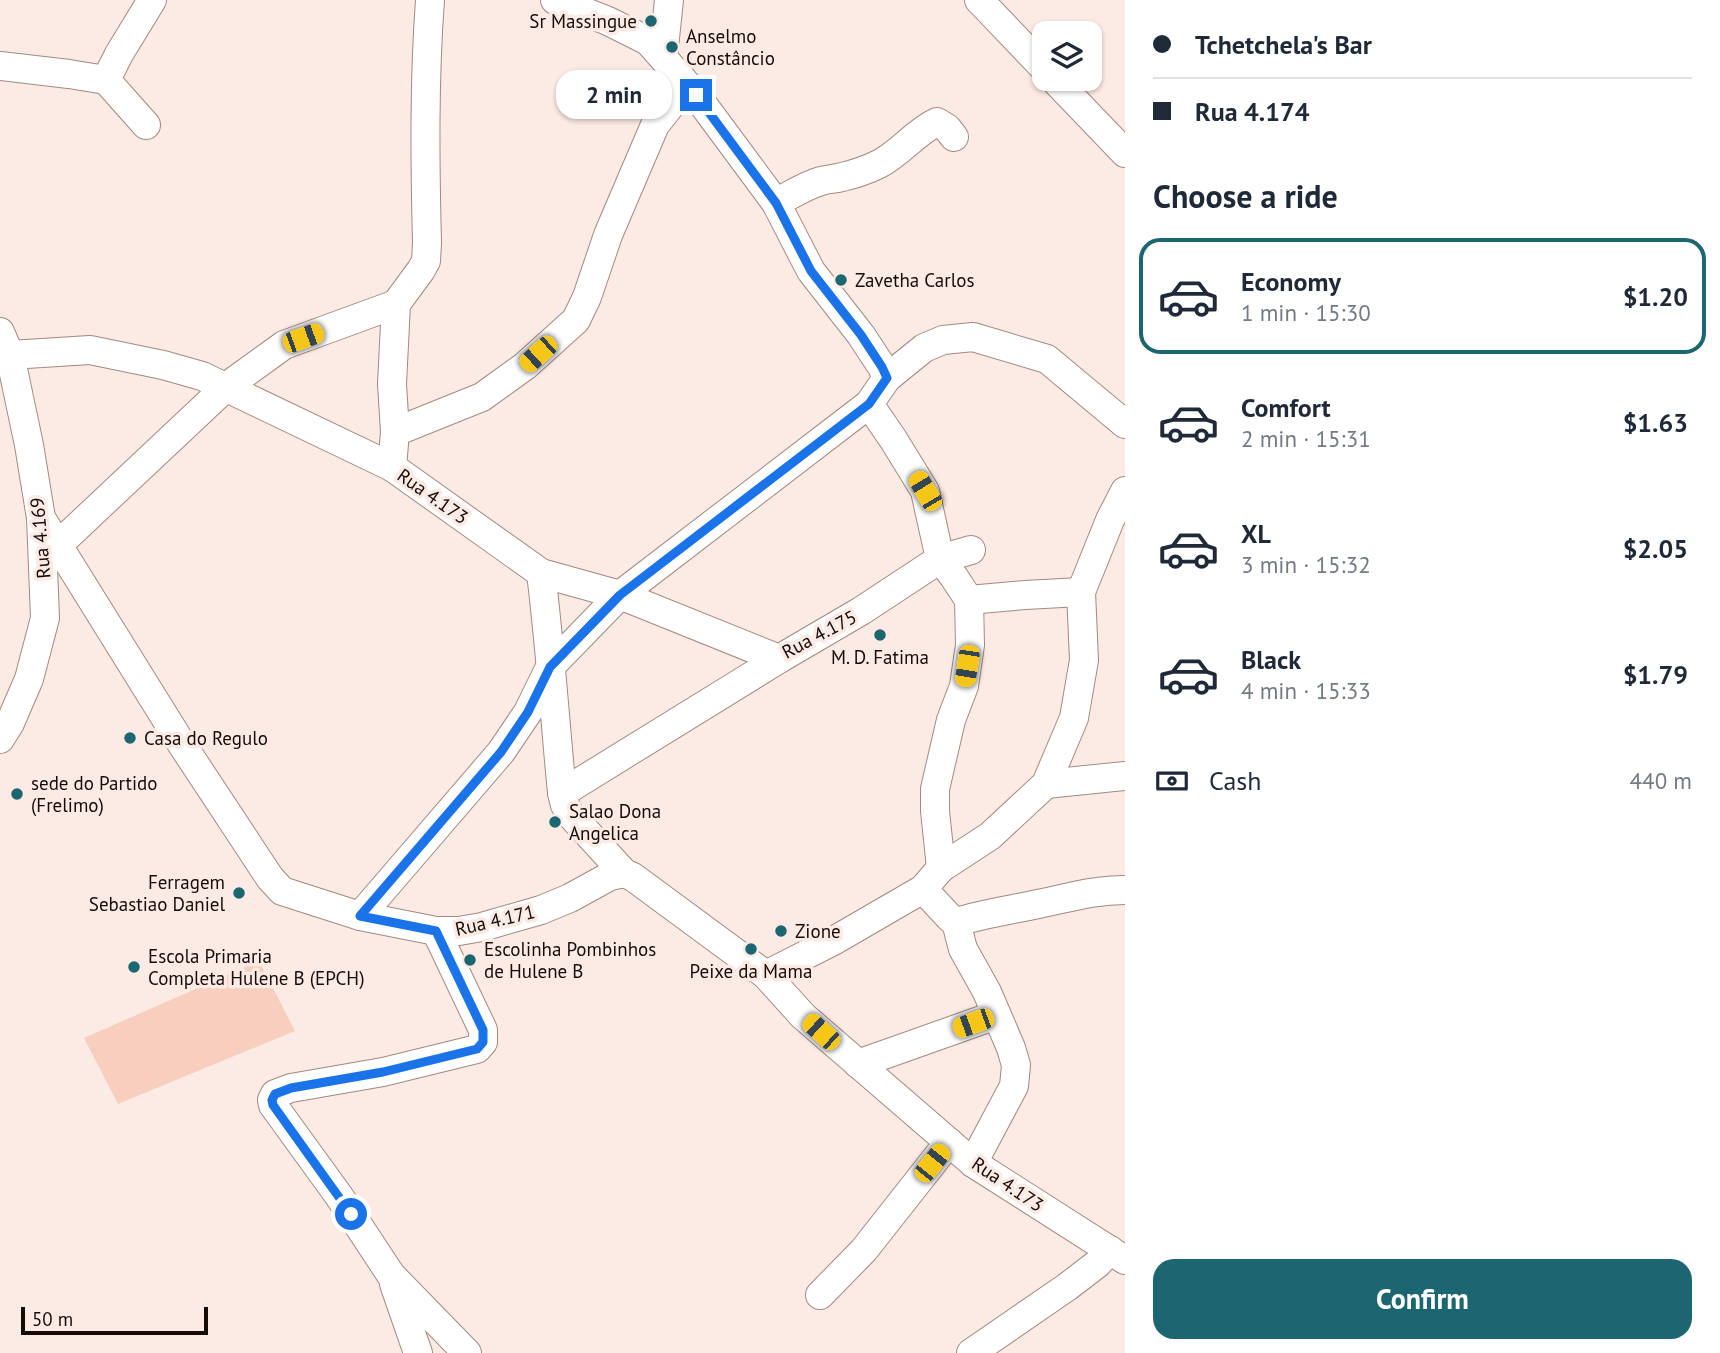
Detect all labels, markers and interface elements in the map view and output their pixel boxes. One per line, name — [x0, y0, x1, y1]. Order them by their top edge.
place label: Sr Massingue — [529, 9, 637, 33]
marker: Sr Massingue — [643, 13, 659, 29]
map controls — [1032, 21, 1102, 91]
button: layers — [1032, 21, 1102, 91]
place label: Anselmo Constâncio — [686, 24, 775, 70]
text: Tchetchela's Bar — [1195, 28, 1372, 61]
marker: Anselmo Constâncio — [664, 39, 680, 55]
callout: 2 min — [556, 70, 672, 119]
route end — [680, 79, 712, 111]
text: 2 min — [586, 80, 642, 109]
text: Rua 4.174 — [1195, 95, 1309, 128]
text: Choose a ride — [1153, 175, 1338, 217]
icon: car — [1157, 265, 1220, 328]
text: Economy — [1241, 265, 1341, 298]
place label: Zavetha Carlos — [855, 268, 974, 292]
marker: Zavetha Carlos — [833, 272, 849, 288]
text: $1.20 — [1623, 280, 1688, 313]
text: 1 min · 15:30 — [1241, 298, 1371, 327]
car — [280, 321, 327, 355]
car — [516, 332, 561, 376]
icon: car — [1157, 391, 1220, 454]
text: Comfort — [1241, 391, 1331, 424]
text: $1.63 — [1623, 406, 1688, 439]
text: 2 min · 15:31 — [1241, 424, 1371, 453]
street label: Rua 4.173 — [393, 463, 473, 529]
car — [906, 468, 945, 514]
street label: Rua 4.169 — [25, 496, 55, 580]
icon: car — [1157, 517, 1220, 580]
text: XL — [1241, 517, 1271, 550]
text: $2.05 — [1623, 532, 1688, 565]
text: 3 min · 15:32 — [1241, 550, 1371, 579]
street label: Rua 4.175 — [777, 604, 861, 664]
marker: M. D. Fatima — [872, 627, 888, 643]
icon: car — [1157, 643, 1220, 706]
text: Black — [1241, 643, 1301, 676]
car — [954, 644, 981, 688]
place label: M. D. Fatima — [831, 645, 929, 669]
text: $1.79 — [1623, 658, 1688, 691]
text: 4 min · 15:33 — [1241, 676, 1371, 705]
place label: Casa do Regulo — [144, 726, 268, 750]
marker: Casa do Regulo — [122, 730, 138, 746]
icon: cash — [1153, 762, 1191, 800]
text: Cash — [1209, 764, 1261, 797]
text: 440 m — [1630, 766, 1692, 795]
place label: sede do Partido (Frelimo) — [31, 771, 157, 817]
marker: sede do Partido (Frelimo) — [9, 786, 25, 802]
place label: Salao Dona Angelica — [569, 799, 661, 845]
marker: Salao Dona Angelica — [547, 814, 563, 830]
place label: Ferragem Sebastiao Daniel — [89, 870, 225, 916]
marker: Ferragem Sebastiao Daniel — [231, 885, 247, 901]
street label: Rua 4.171 — [453, 899, 537, 941]
place label: Zione — [795, 919, 841, 943]
marker: Zione — [773, 923, 789, 939]
place label: Escolinha Pombinhos de Hulene B — [484, 937, 656, 983]
marker: Peixe da Mama — [743, 941, 759, 957]
place label: Escola Primaria Completa Hulene B (EPCH) — [148, 944, 364, 990]
marker: Escolinha Pombinhos de Hulene B — [462, 952, 478, 968]
marker: Escola Primaria Completa Hulene B (EPCH) — [126, 959, 142, 975]
place label: Peixe da Mama — [690, 959, 812, 983]
car — [950, 1006, 997, 1040]
car — [799, 1010, 844, 1054]
car — [911, 1140, 954, 1186]
street label: Rua 4.173 — [968, 1151, 1048, 1217]
route start — [335, 1198, 367, 1230]
button: Confirm — [1153, 1259, 1692, 1339]
scale bar — [21, 1304, 208, 1336]
text: 50 m — [32, 1307, 73, 1331]

